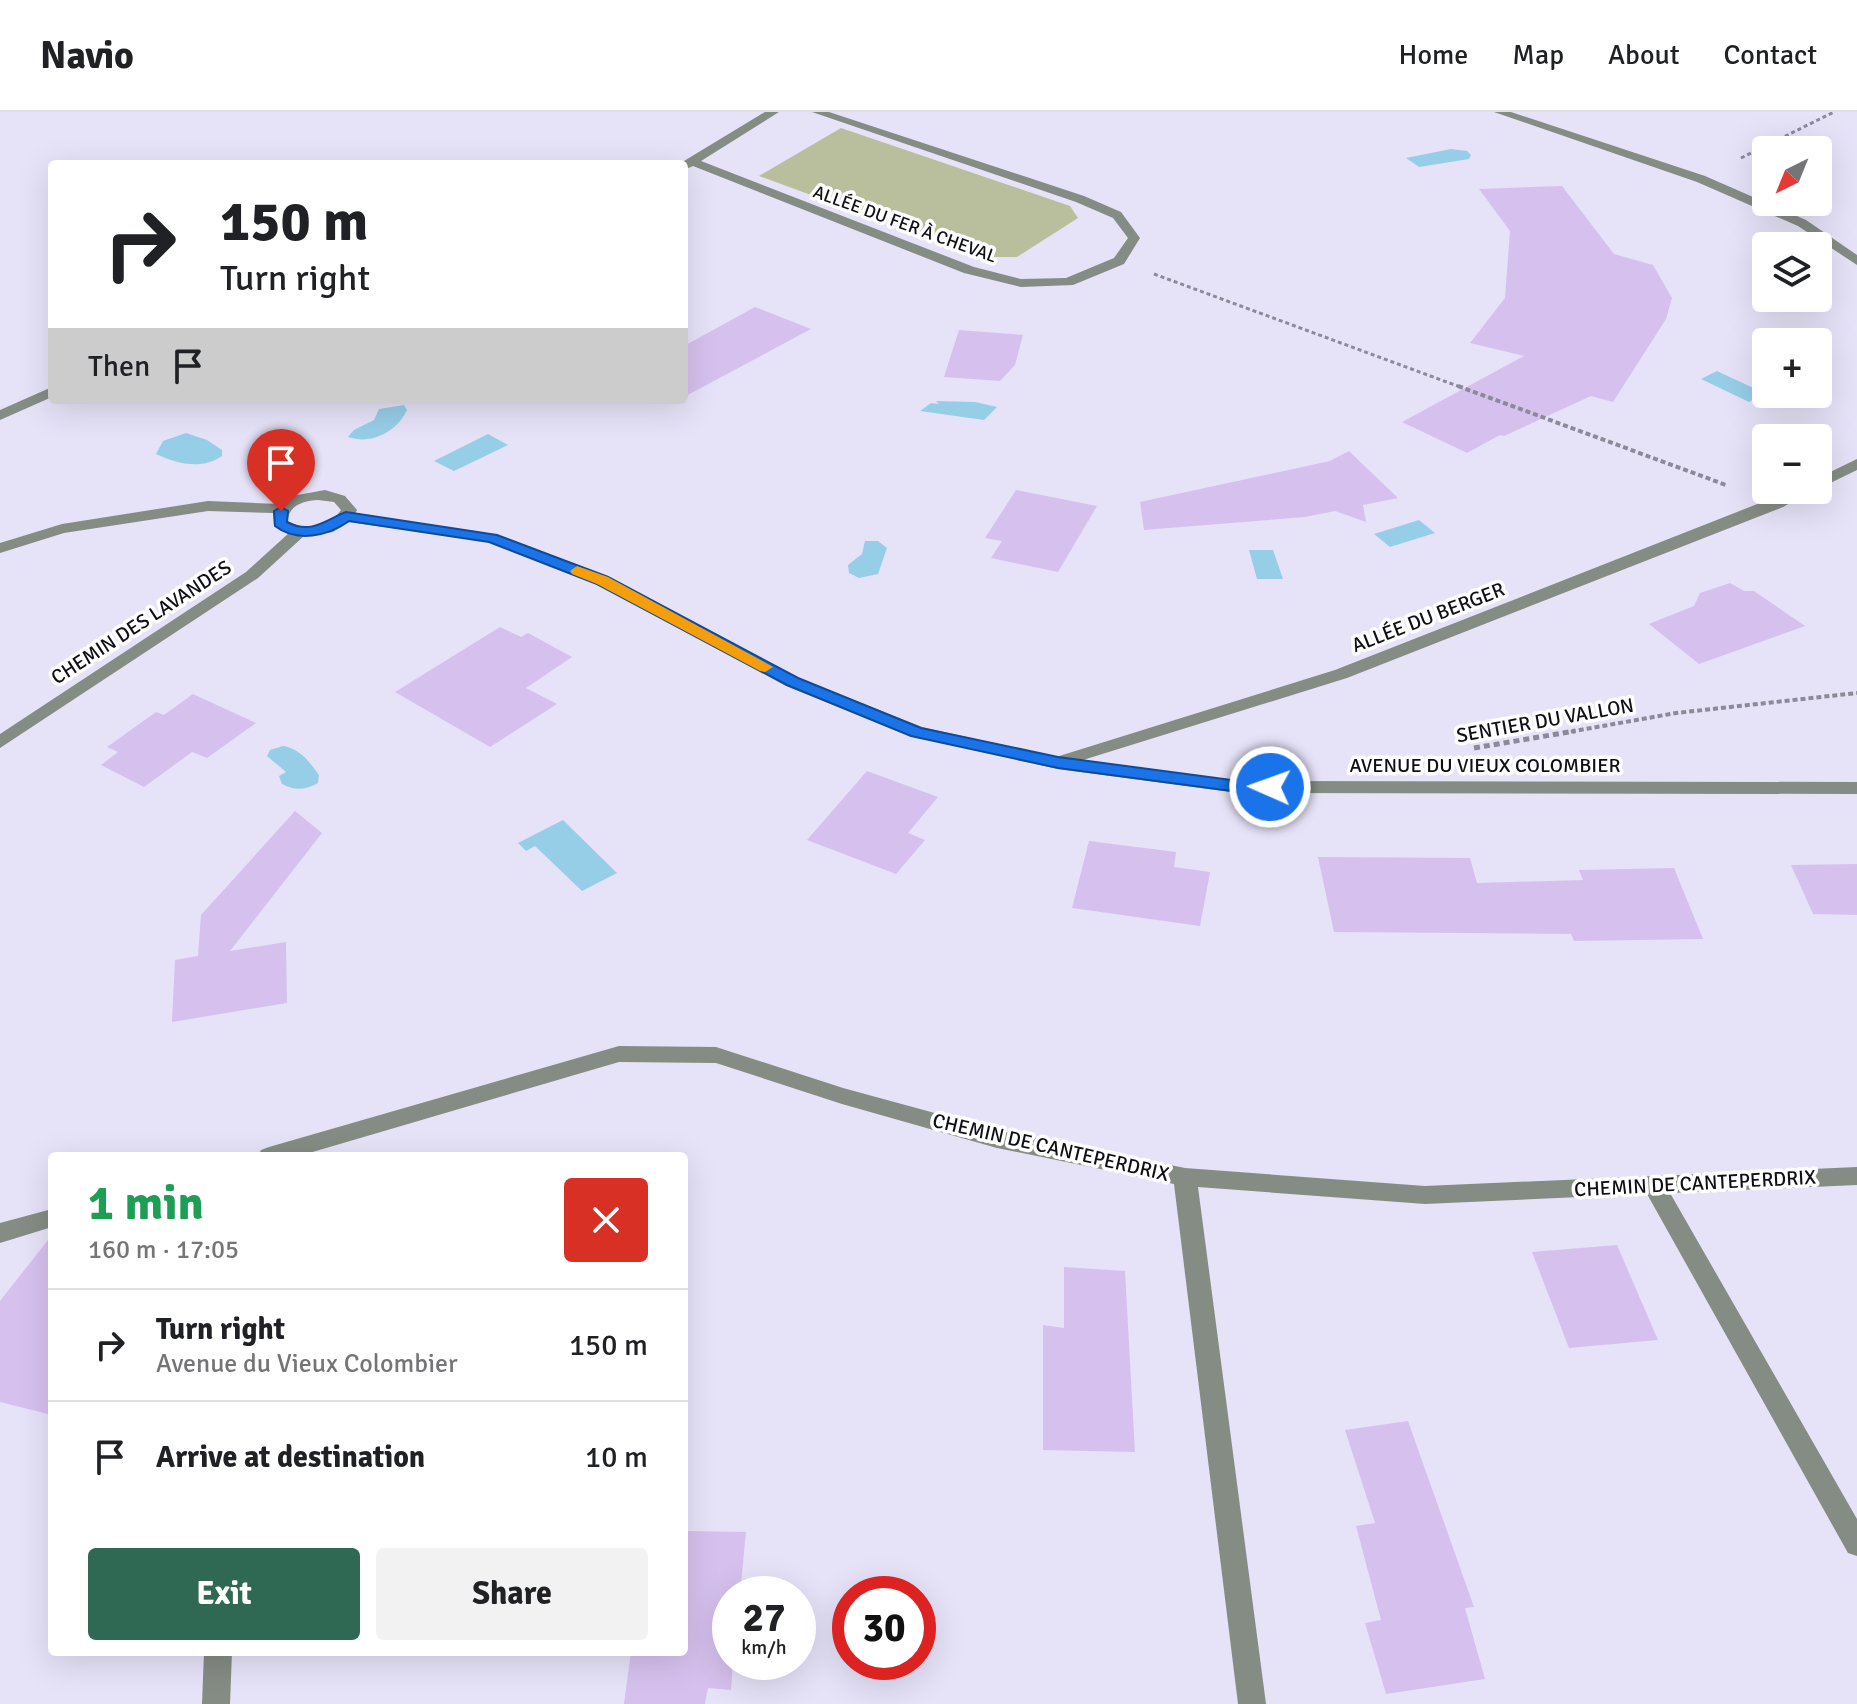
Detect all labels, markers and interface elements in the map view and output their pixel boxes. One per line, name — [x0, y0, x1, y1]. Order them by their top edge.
text: Navio — [40, 32, 134, 79]
text: Home — [1399, 38, 1468, 72]
text: Map — [1512, 38, 1564, 72]
text: About — [1608, 38, 1680, 72]
text: Contact — [1724, 38, 1817, 72]
north arrow — [1752, 136, 1832, 216]
map controls — [1752, 136, 1832, 504]
street label: ALLÉE DU FER À CHEVAL — [810, 181, 1000, 267]
text: 150 m — [220, 187, 368, 256]
icon: right — [88, 192, 192, 296]
button: layers — [1752, 232, 1832, 312]
text: Turn right — [220, 256, 370, 301]
button: + — [1752, 328, 1832, 408]
icon: arrive — [166, 344, 210, 388]
text: Then — [88, 348, 150, 385]
button: − — [1752, 424, 1832, 504]
pin — [247, 429, 315, 511]
icon: arrive — [259, 441, 303, 485]
street label: CHEMIN DES LAVANDES — [46, 555, 236, 690]
street label: ALLÉE DU BERGER — [1348, 577, 1508, 658]
street label: SENTIER DU VALLON — [1454, 693, 1636, 748]
position arrow — [1228, 745, 1312, 829]
street label: AVENUE DU VIEUX COLOMBIER — [1350, 753, 1620, 778]
street label: CHEMIN DE CANTEPERDRIX — [930, 1108, 1172, 1187]
street label: CHEMIN DE CANTEPERDRIX — [1574, 1165, 1817, 1202]
text: 1 min — [88, 1174, 204, 1233]
button: close — [564, 1178, 648, 1262]
text: 160 m · 17:05 — [88, 1234, 239, 1266]
text: Turn right — [156, 1311, 285, 1348]
icon: right — [88, 1323, 132, 1367]
text: 150 m — [569, 1327, 648, 1364]
text: Avenue du Vieux Colombier — [156, 1348, 458, 1380]
icon: arrive — [88, 1435, 132, 1479]
text: Arrive at destination — [156, 1439, 425, 1476]
text: 10 m — [585, 1439, 648, 1476]
button: Exit — [88, 1548, 360, 1640]
button: Share — [376, 1548, 648, 1640]
speed limit sign: 30 — [832, 1576, 936, 1680]
text: 27 — [742, 1593, 786, 1643]
text: km/h — [741, 1635, 787, 1660]

